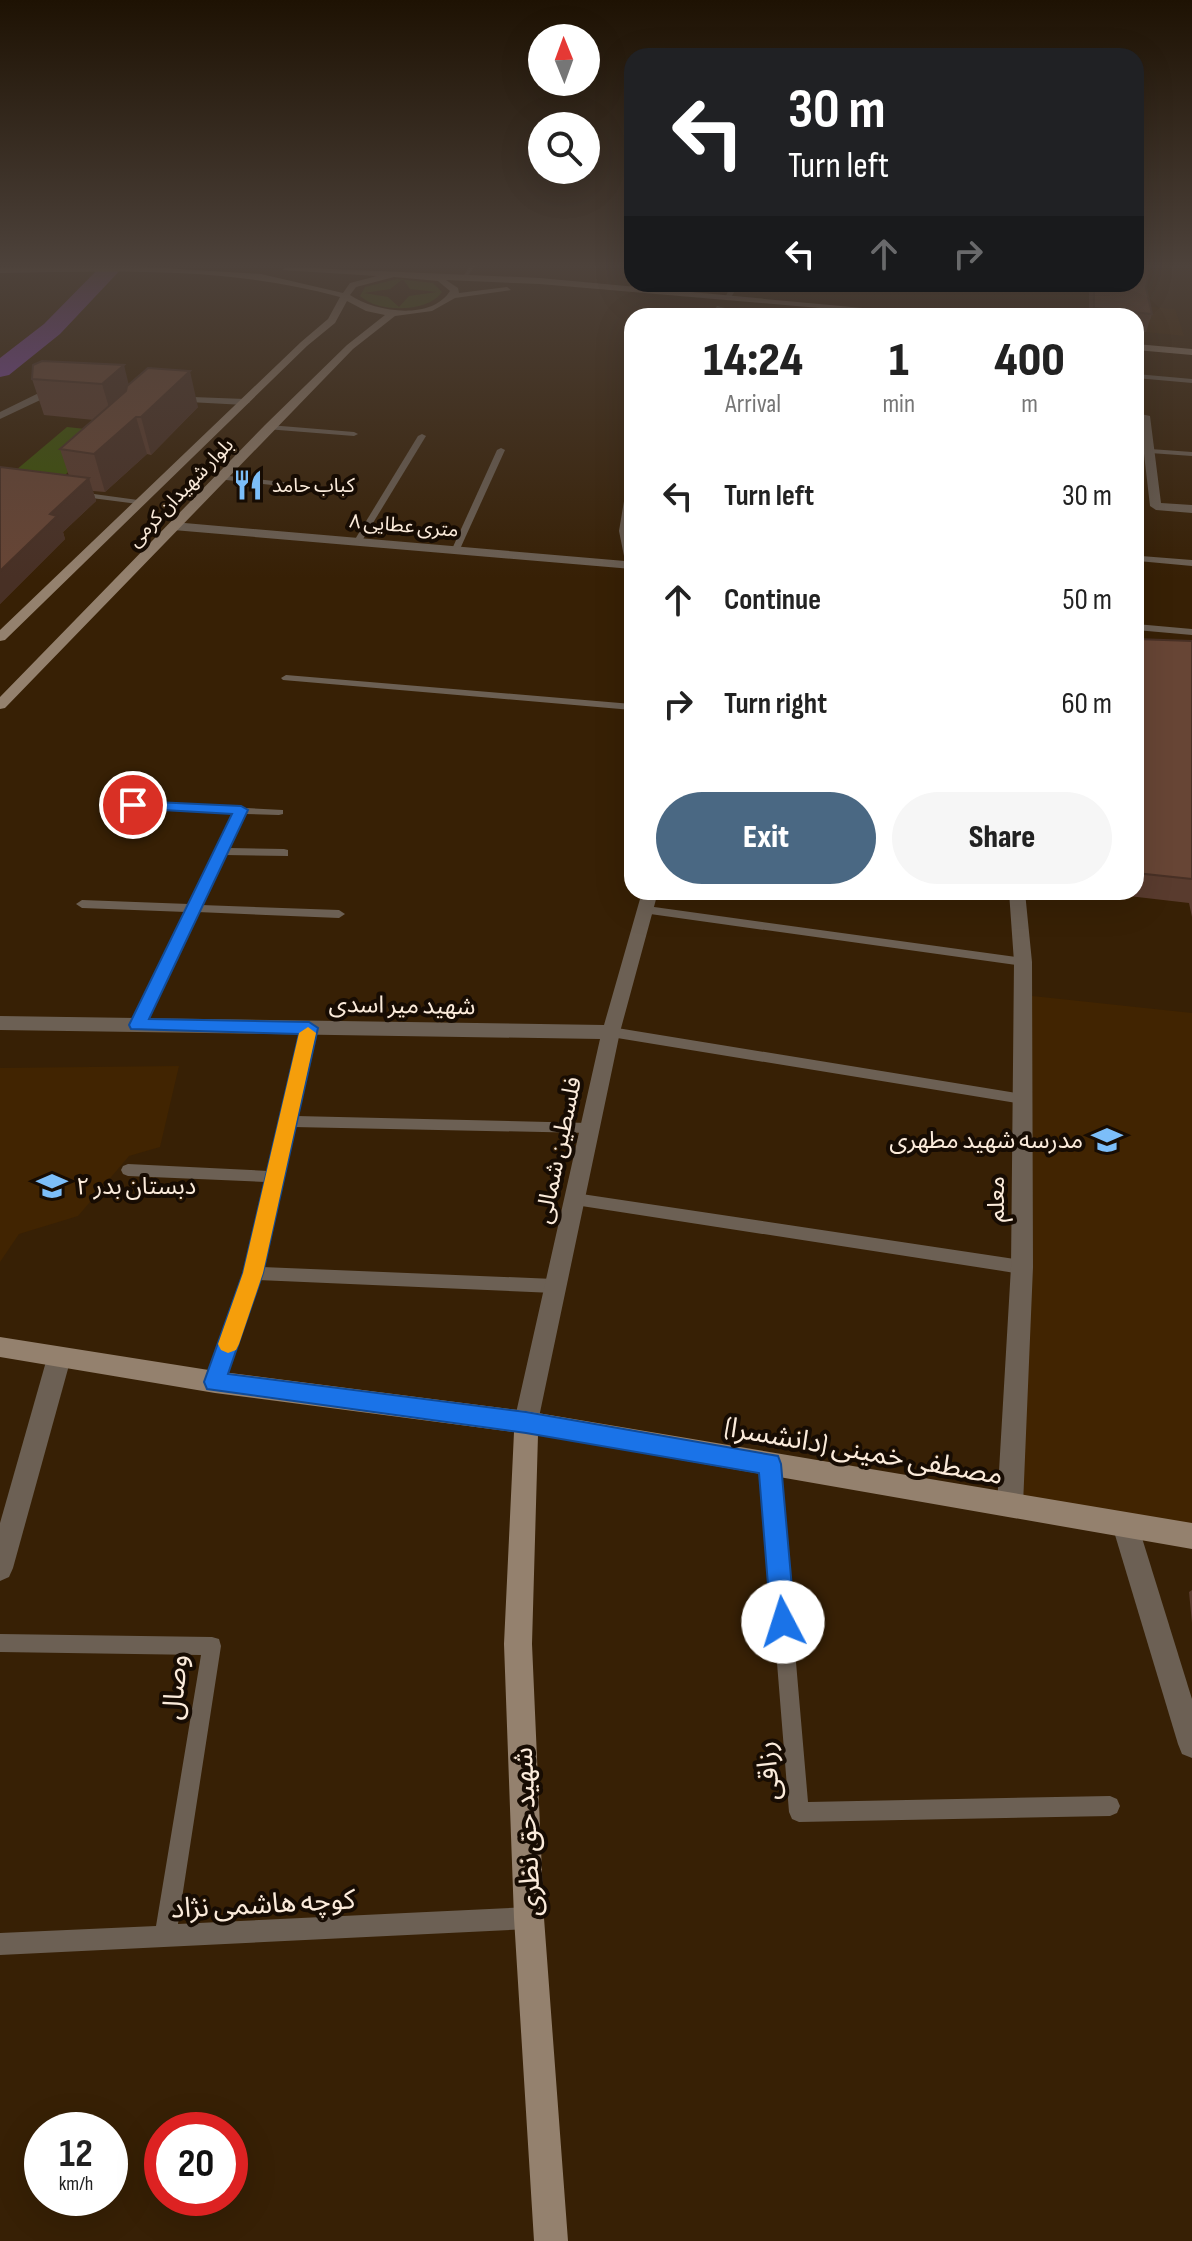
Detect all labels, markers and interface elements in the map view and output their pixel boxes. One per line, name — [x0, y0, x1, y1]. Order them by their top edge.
north arrow — [528, 24, 600, 96]
map controls — [528, 24, 600, 184]
text: 30 m — [788, 77, 886, 144]
icon: left — [656, 80, 760, 184]
button: search — [528, 112, 600, 184]
text: Turn left — [788, 145, 889, 188]
icon: left — [778, 232, 822, 276]
icon: ahead — [862, 232, 906, 276]
icon: right — [946, 232, 990, 276]
text: 14:24 — [703, 332, 803, 389]
text: 1 — [889, 332, 909, 389]
text: 400 — [994, 332, 1065, 389]
text: Arrival — [725, 389, 781, 420]
text: min — [882, 389, 915, 420]
text: m — [1021, 389, 1038, 420]
street label: بلوار شهیدان کرمی — [123, 433, 239, 552]
restaurant icon: کباب حامد — [231, 468, 265, 502]
place label: کباب حامد — [272, 474, 355, 498]
icon: left — [656, 474, 700, 518]
text: Turn left — [724, 478, 814, 514]
text: 30 m — [1062, 478, 1112, 514]
street label: ۸ متری عطایی — [348, 509, 460, 543]
icon: ahead — [656, 578, 700, 622]
text: Continue — [724, 582, 821, 618]
text: 50 m — [1063, 582, 1112, 618]
icon: right — [656, 682, 700, 726]
text: Turn right — [724, 686, 827, 722]
text: 60 m — [1061, 686, 1112, 722]
pin — [99, 771, 167, 839]
icon: arrive — [111, 783, 155, 827]
button: Exit — [656, 792, 876, 884]
button: Share — [892, 792, 1112, 884]
street label: شهید میر اسدی — [328, 990, 476, 1021]
street label: فلسطین شمالی — [529, 1074, 588, 1226]
school or university icon: مدرسه شهید مطهری — [1090, 1123, 1124, 1157]
place label: مدرسه شهید مطهری — [889, 1126, 1083, 1155]
school or university icon: دبستان بدر ۲ — [35, 1169, 69, 1203]
place label: دبستان بدر ۲ — [76, 1172, 196, 1201]
street label: معلم — [982, 1176, 1013, 1222]
street label: مصطفی خمینی (دانشسرا) — [722, 1411, 1006, 1492]
position arrow — [741, 1580, 825, 1664]
street label: وصال — [156, 1653, 195, 1721]
street label: رزاقی — [749, 1740, 788, 1802]
street label: شهید حق نظری — [507, 1747, 548, 1917]
street label: کوچه هاشمی نژاد — [170, 1883, 357, 1926]
speed limit sign: 20 — [144, 2112, 248, 2216]
text: 12 — [59, 2130, 93, 2178]
text: km/h — [59, 2172, 93, 2196]

